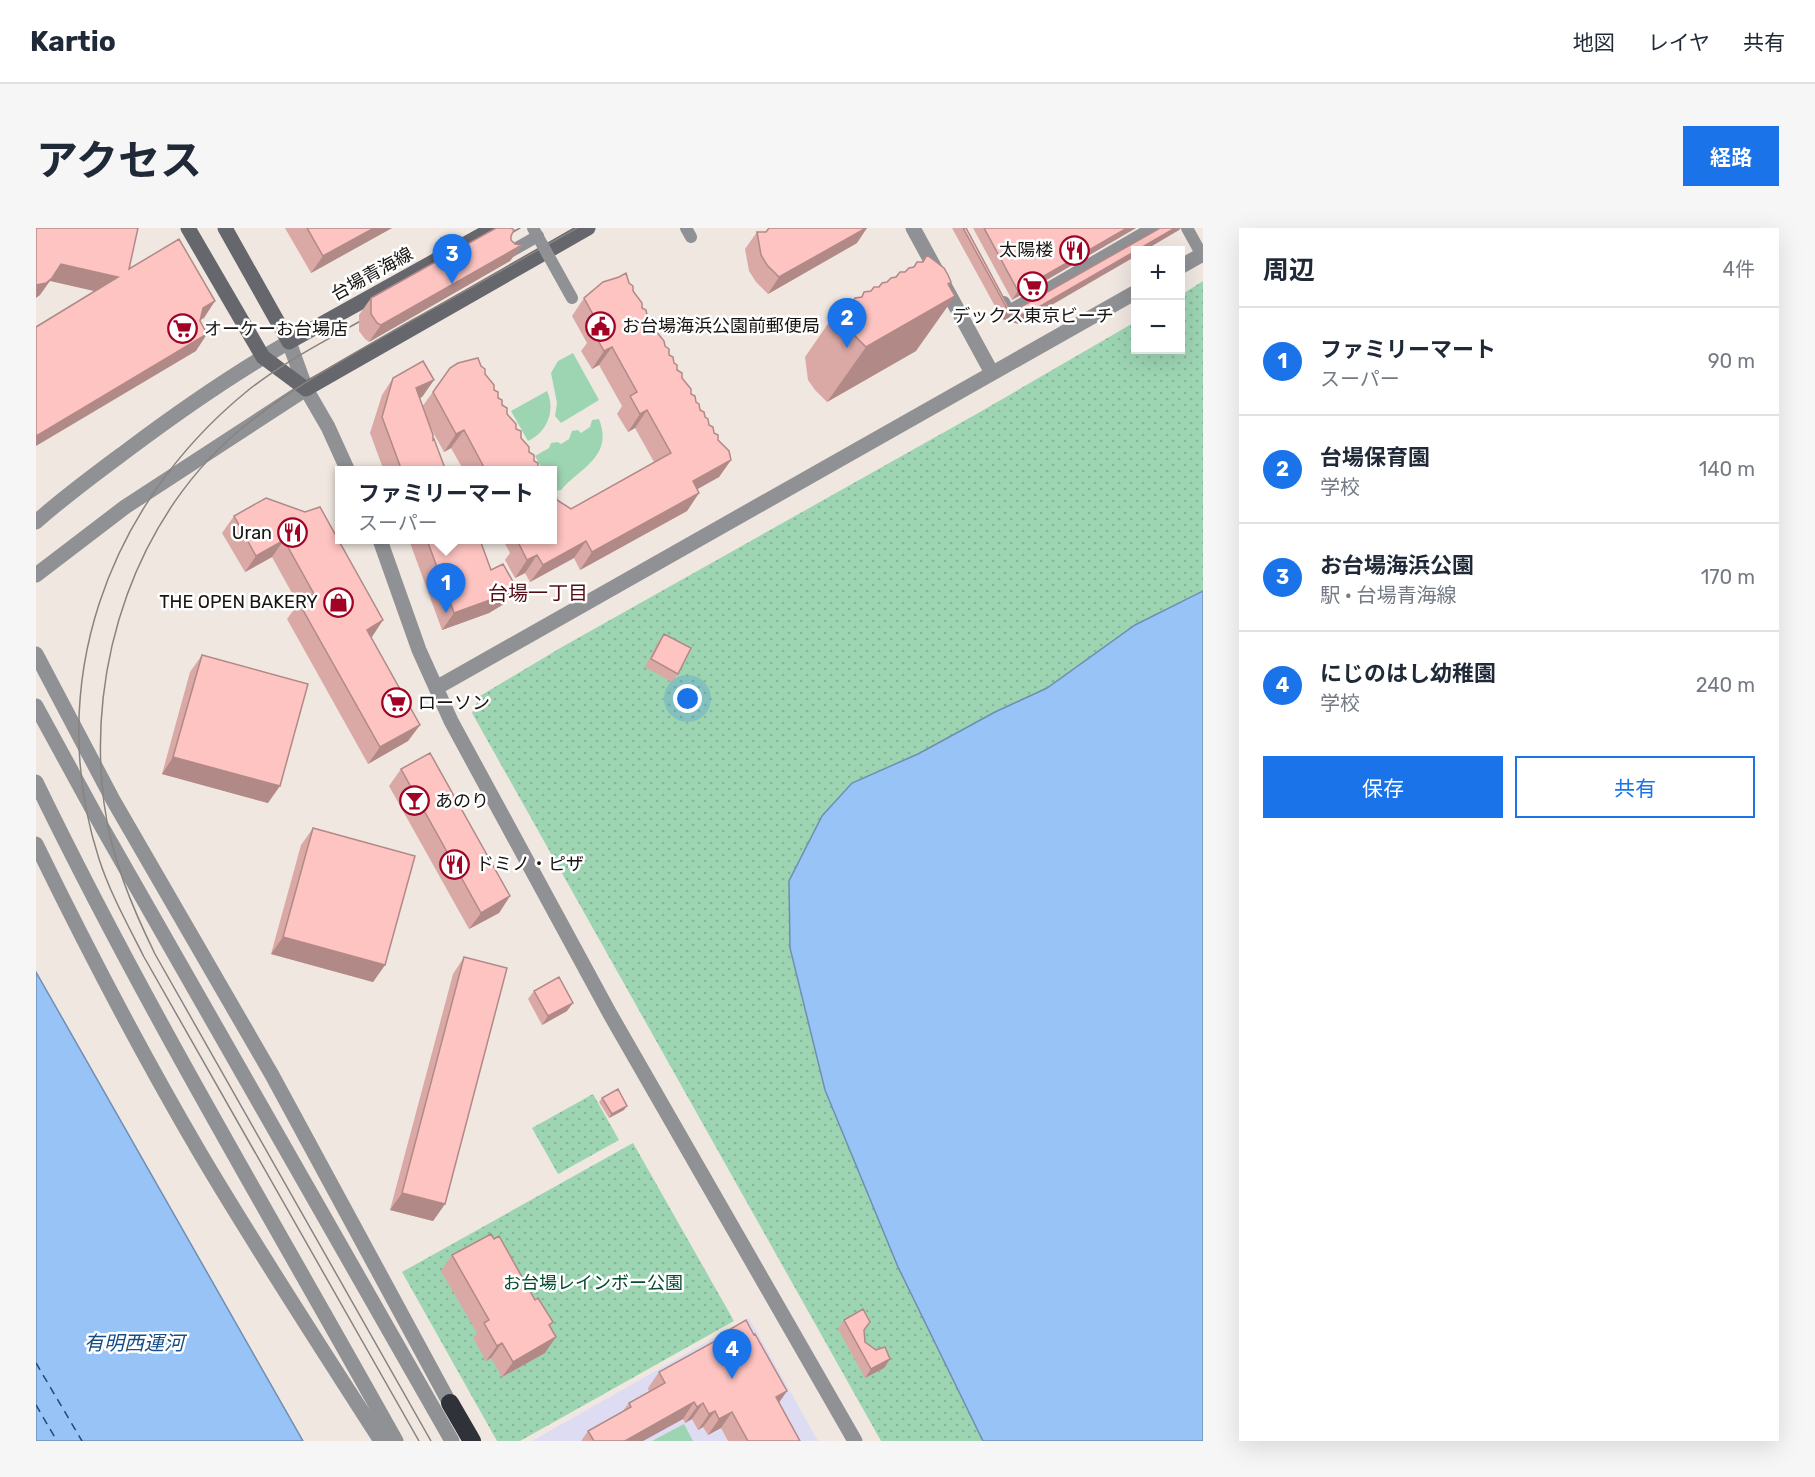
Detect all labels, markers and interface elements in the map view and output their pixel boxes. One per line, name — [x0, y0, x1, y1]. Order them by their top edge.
text: Kartio — [30, 25, 116, 58]
text: 地図 — [1573, 30, 1615, 55]
text: レイヤ — [1648, 30, 1710, 55]
text: 共有 — [1743, 30, 1785, 55]
button: 経路 — [1683, 126, 1779, 186]
text: アクセス — [36, 136, 202, 186]
restaurant icon: 太陽楼 — [1058, 234, 1090, 266]
pin: 3 — [432, 235, 472, 284]
place label: 太陽楼 — [999, 239, 1053, 261]
street label: 台場青海線 — [327, 243, 417, 305]
map controls — [1131, 246, 1185, 354]
button: + — [1131, 246, 1185, 300]
text: 周辺 — [1263, 255, 1315, 286]
text: 4件 — [1723, 257, 1755, 281]
supermarket icon: デックス東京ビーチ — [1017, 271, 1049, 303]
pin: 2 — [828, 298, 866, 348]
button: − — [1131, 300, 1185, 354]
place label: デックス東京ビーチ — [952, 305, 1114, 327]
public building icon: お台場海浜公園前郵便局 — [585, 310, 617, 342]
supermarket icon: オーケーお台場店 — [167, 313, 199, 345]
place label: お台場海浜公園前郵便局 — [622, 315, 820, 337]
place label: オーケーお台場店 — [204, 318, 348, 340]
text: ファミリーマート — [1320, 336, 1496, 363]
text: 1 — [1278, 349, 1287, 373]
text: 90 m — [1708, 349, 1755, 373]
text: スーパー — [1320, 367, 1400, 391]
text: 台場保育園 — [1320, 444, 1430, 471]
text: 2 — [1276, 457, 1289, 481]
text: 140 m — [1699, 457, 1755, 481]
popup — [335, 466, 557, 544]
text: 学校 — [1320, 475, 1360, 499]
text: ファミリーマート — [358, 480, 534, 507]
text: スーパー — [358, 511, 438, 535]
restaurant icon: Uran — [277, 517, 309, 549]
place label: Uran — [232, 522, 272, 544]
text: お台場海浜公園 — [1320, 552, 1474, 579]
pin: 1 — [426, 564, 466, 613]
text: 3 — [1276, 565, 1289, 589]
text: 170 m — [1701, 565, 1755, 589]
district label: 台場一丁目 — [488, 581, 588, 605]
text: 駅 · 台場青海線 — [1320, 583, 1456, 607]
shop icon: THE OPEN BAKERY — [323, 586, 355, 618]
place label: THE OPEN BAKERY — [159, 591, 318, 613]
text: にじのはし幼稚園 — [1320, 660, 1496, 687]
text: 4 — [1276, 673, 1289, 697]
text: 240 m — [1696, 673, 1755, 697]
your location — [673, 684, 702, 713]
supermarket icon: ローソン — [381, 687, 413, 719]
text: 学校 — [1320, 691, 1360, 715]
place label: ローソン — [418, 692, 490, 714]
button: 保存 — [1263, 756, 1503, 818]
button: 共有 — [1515, 756, 1755, 818]
bar icon: あのり — [398, 785, 430, 817]
place label: あのり — [435, 790, 489, 812]
restaurant icon: ドミノ・ピザ — [439, 848, 471, 880]
place label: ドミノ・ピザ — [476, 853, 584, 875]
park label: お台場レインボー公園 — [503, 1272, 683, 1294]
pin: 4 — [712, 1330, 752, 1379]
water label: 有明西運河 — [84, 1331, 188, 1355]

